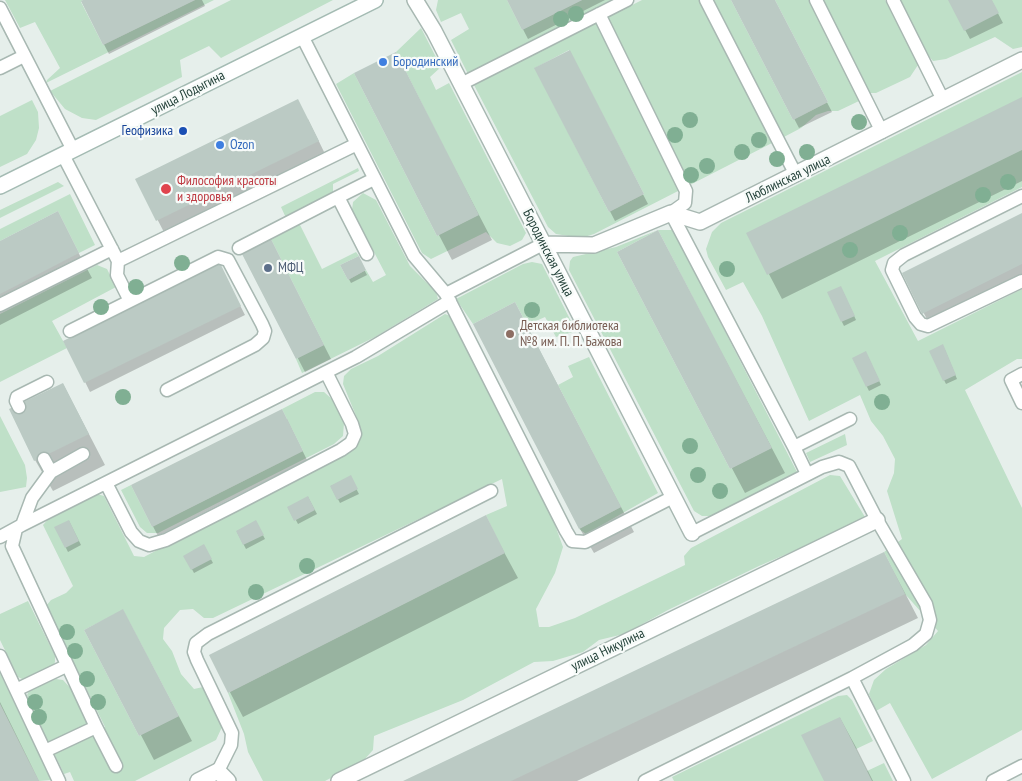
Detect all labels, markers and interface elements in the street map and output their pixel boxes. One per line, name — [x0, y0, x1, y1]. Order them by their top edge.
place label: Бородинский — [393, 54, 458, 70]
marker: Бородинский — [377, 56, 389, 68]
street label: улица Лодыгина — [148, 67, 228, 119]
place label: Геофизика — [122, 123, 173, 139]
marker: Геофизика — [177, 125, 189, 137]
place label: Ozon — [230, 137, 255, 153]
marker: Ozon — [214, 139, 226, 151]
street label: Люблинская улица — [743, 151, 833, 207]
place label: Философия красоты и здоровья — [177, 173, 277, 206]
marker: Философия красоты и здоровья — [159, 182, 173, 196]
street label: Бородинская улица — [519, 206, 577, 300]
place label: МФЦ — [278, 260, 303, 276]
marker: МФЦ — [262, 262, 274, 274]
place label: Детская библиотека №8 им. П. П. Бажова — [520, 318, 622, 351]
marker: Детская библиотека №8 им. П. П. Бажова — [504, 328, 516, 340]
street label: улица Никулина — [569, 625, 647, 675]

